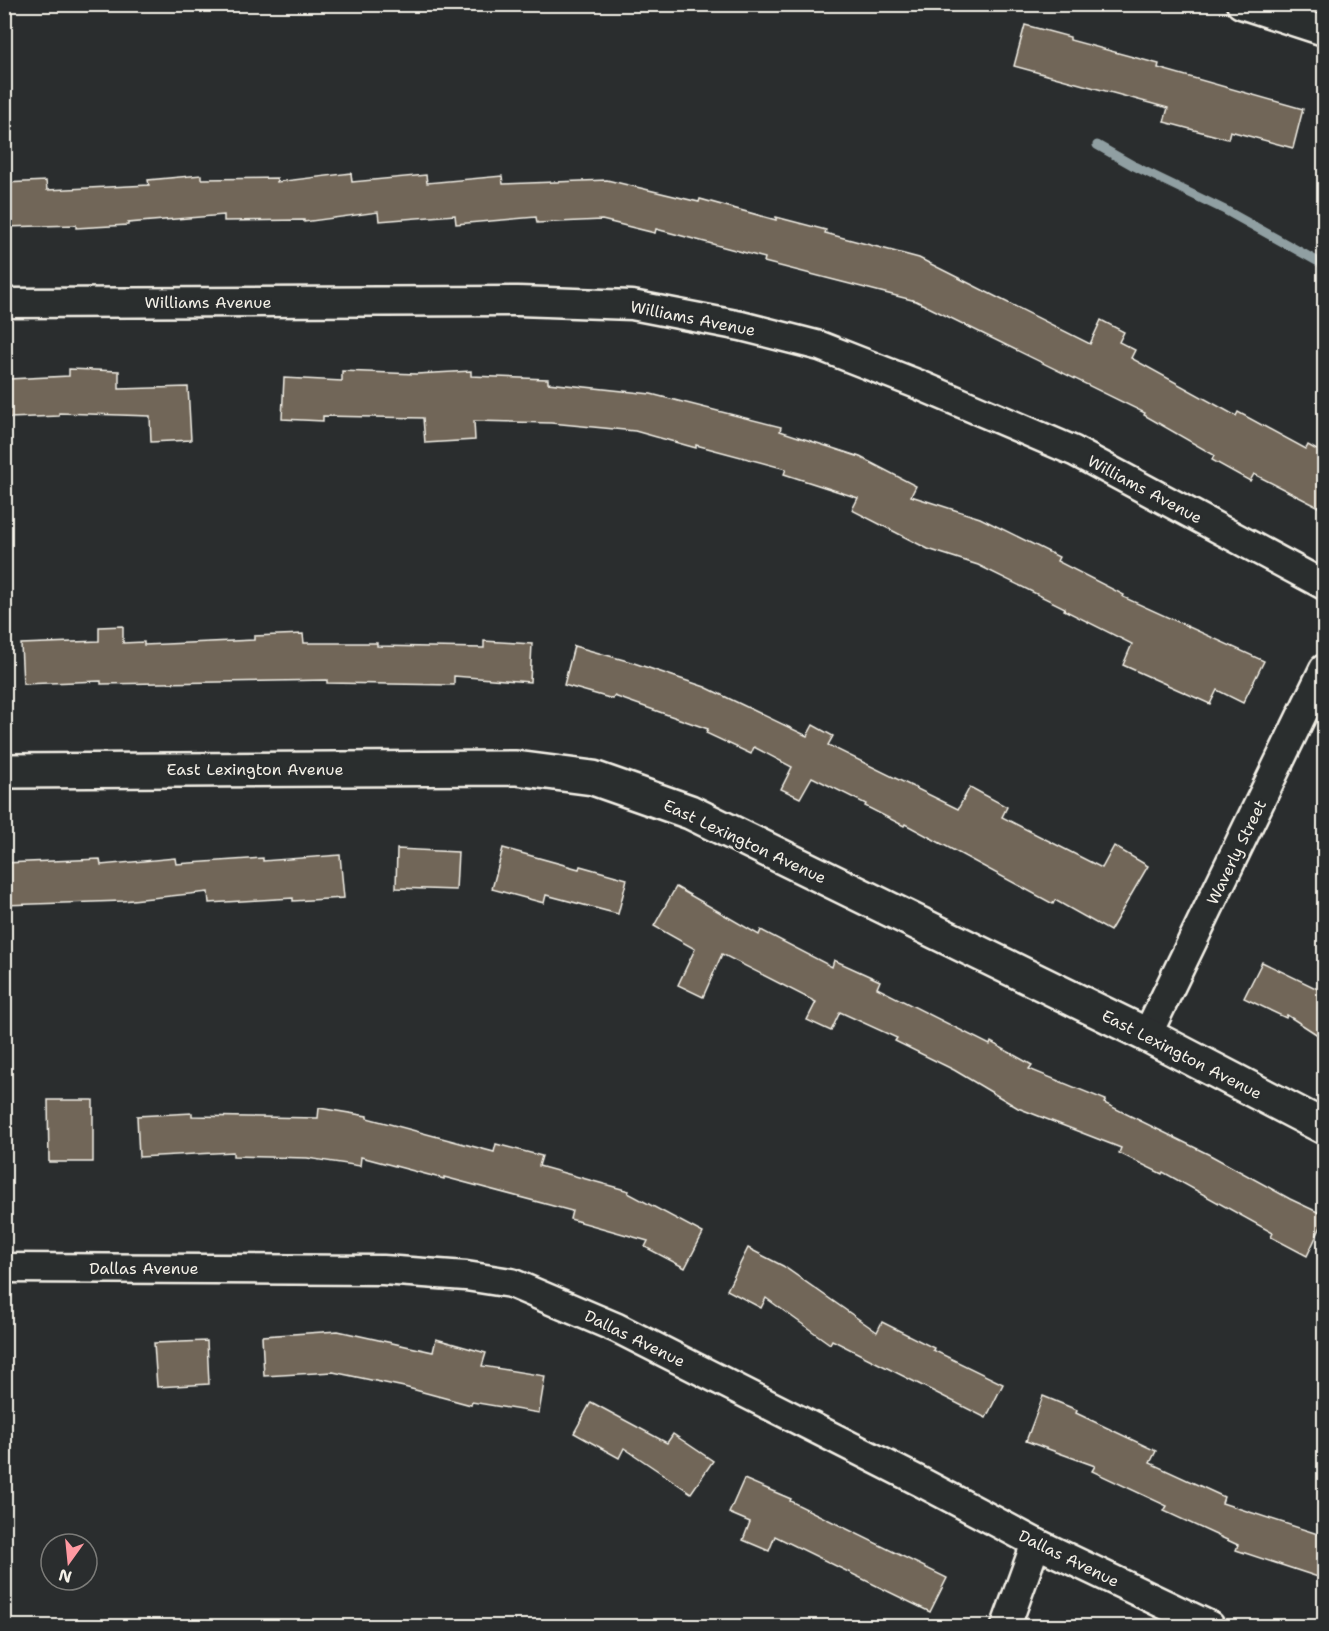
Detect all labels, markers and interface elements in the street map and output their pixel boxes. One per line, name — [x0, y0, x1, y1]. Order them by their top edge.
street label: Williams Avenue — [145, 292, 271, 313]
street label: Williams Avenue — [629, 296, 757, 341]
street label: Williams Avenue — [1084, 450, 1206, 529]
street label: East Lexington Avenue — [167, 759, 343, 780]
street label: East Lexington Avenue — [660, 795, 829, 888]
street label: Waverly Street — [1202, 796, 1271, 908]
street label: East Lexington Avenue — [1098, 1005, 1265, 1104]
street label: Dallas Avenue — [89, 1258, 199, 1279]
street label: Dallas Avenue — [581, 1305, 689, 1372]
street label: Dallas Avenue — [1015, 1525, 1123, 1592]
north arrow — [39, 1532, 99, 1592]
text: N — [56, 1564, 74, 1588]

